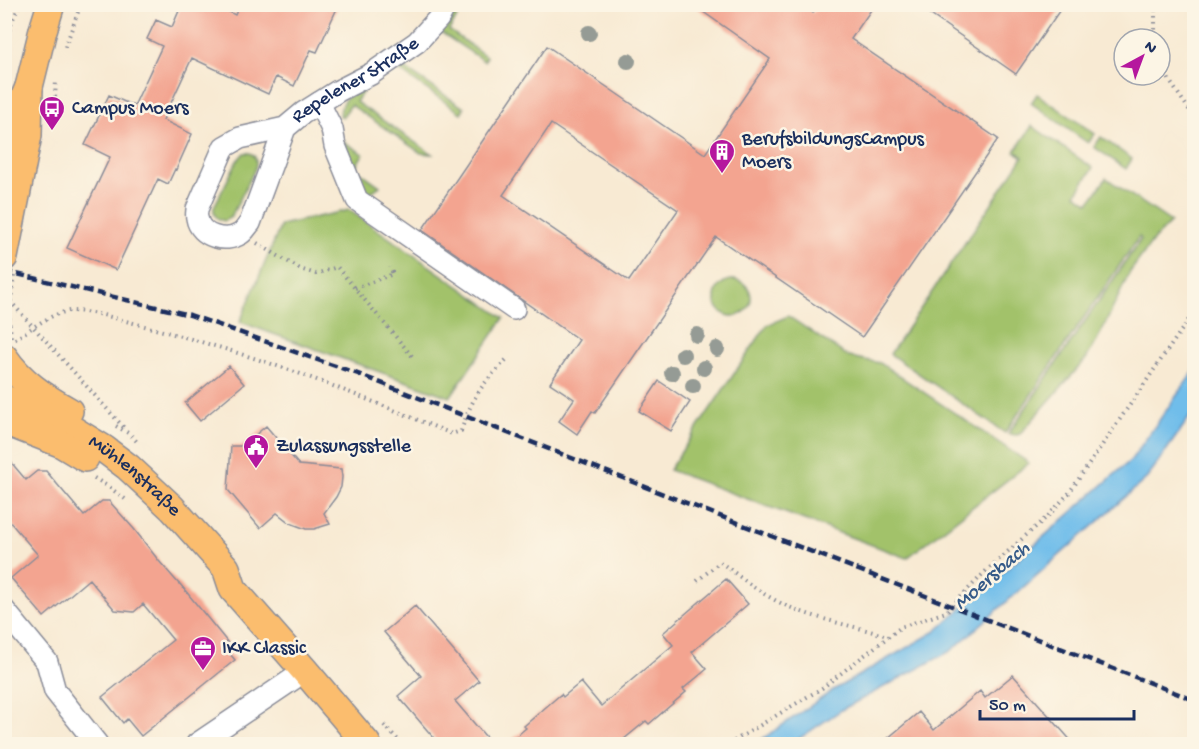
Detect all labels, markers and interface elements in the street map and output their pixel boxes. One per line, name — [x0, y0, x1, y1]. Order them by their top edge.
north arrow — [1112, 27, 1172, 87]
street label: Repelener Straße — [287, 32, 424, 129]
text: N — [1139, 38, 1160, 59]
bus stop icon: Campus Moers — [37, 94, 67, 132]
place label: Campus Moers — [72, 98, 189, 121]
place label: BerufsbildungsCampus Moers — [741, 129, 925, 175]
building icon: BerufsbildungsCampus Moers — [707, 137, 737, 175]
street label: Mühlenstraße — [84, 431, 186, 522]
public building icon: Zulassungsstelle — [241, 432, 271, 470]
place label: Zulassungsstelle — [276, 436, 412, 459]
water label: Moersbach — [950, 537, 1037, 617]
office icon: IKK Classic — [188, 634, 218, 672]
place label: IKK Classic — [222, 638, 307, 661]
scale bar — [980, 683, 1134, 721]
text: 50 m — [989, 696, 1026, 717]

